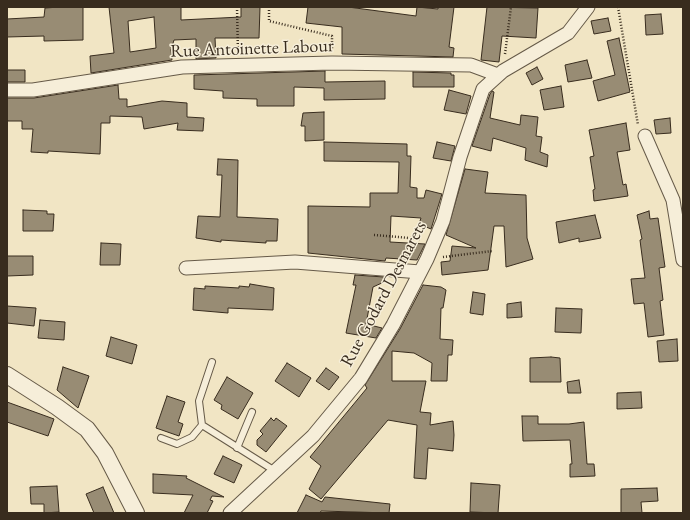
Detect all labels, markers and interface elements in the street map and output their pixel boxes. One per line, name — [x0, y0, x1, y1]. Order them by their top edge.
street label: Rue Antoinette Labour — [170, 35, 334, 63]
street label: Rue Godard Desmarets — [336, 217, 432, 371]

